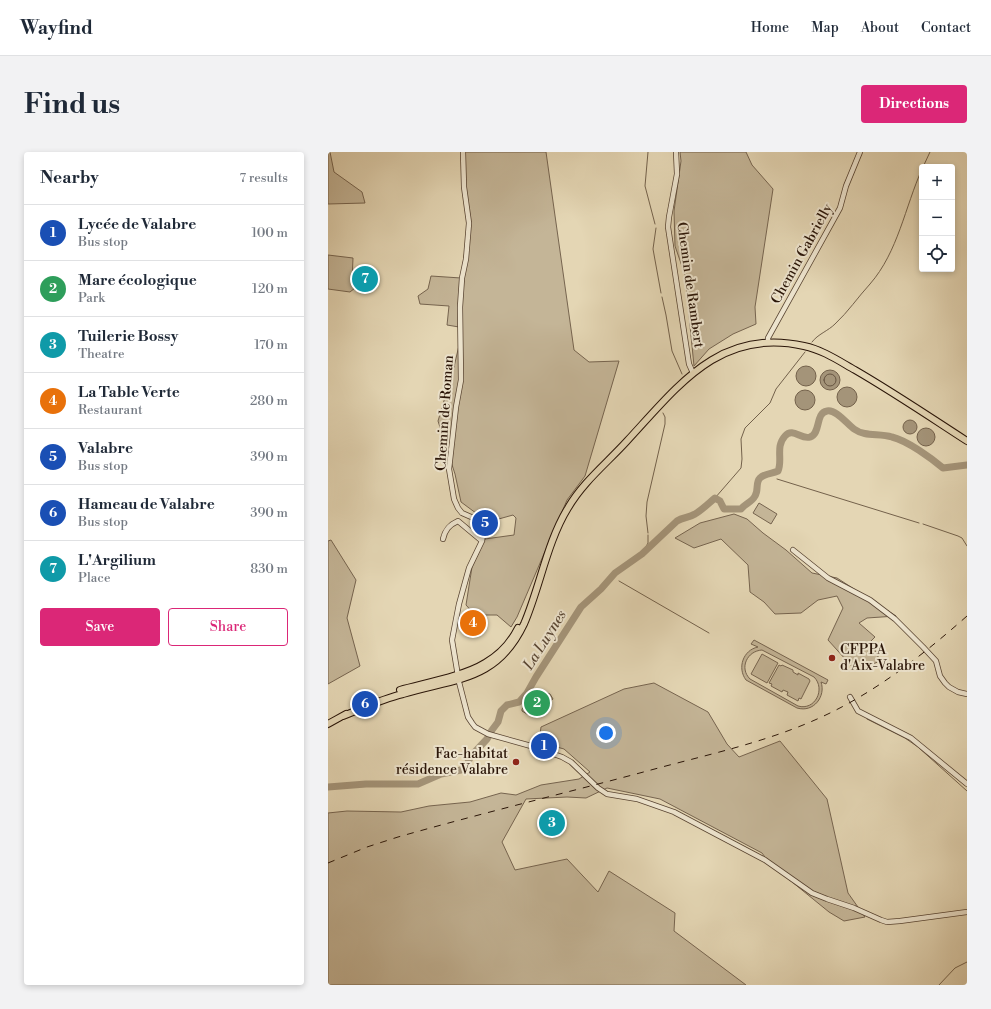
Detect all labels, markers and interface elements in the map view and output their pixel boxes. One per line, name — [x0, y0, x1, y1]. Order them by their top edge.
text: Wayfind — [20, 16, 93, 40]
text: Home — [751, 19, 789, 37]
text: Map — [811, 19, 839, 37]
text: About — [861, 19, 899, 37]
text: Contact — [921, 19, 971, 37]
button: Directions — [861, 85, 967, 123]
text: Find us — [24, 87, 120, 122]
map controls — [919, 164, 955, 272]
button: + — [919, 164, 955, 200]
text: Nearby — [40, 167, 99, 189]
text: 7 results — [239, 170, 288, 186]
button: − — [919, 200, 955, 236]
street label: Chemin Gabrielly — [767, 201, 837, 307]
text: Lycée de Valabre — [78, 215, 196, 234]
street label: Chemin de Rambert — [672, 221, 708, 349]
text: 1 — [50, 225, 56, 241]
text: 100 m — [252, 225, 288, 241]
text: Bus stop — [78, 234, 128, 250]
button: locate — [919, 236, 955, 272]
pin: 7 — [352, 264, 378, 294]
text: Mare écologique — [78, 271, 197, 290]
text: 2 — [49, 281, 57, 297]
text: 120 m — [252, 281, 288, 297]
text: Park — [78, 290, 105, 306]
text: Tuilerie Bossy — [78, 327, 178, 346]
text: 3 — [49, 337, 57, 353]
text: 170 m — [254, 337, 288, 353]
text: Theatre — [78, 346, 124, 362]
street label: Chemin de Roman — [432, 354, 458, 472]
text: La Table Verte — [78, 383, 180, 402]
text: 4 — [49, 393, 57, 409]
text: 280 m — [250, 393, 288, 409]
text: Restaurant — [78, 402, 143, 418]
text: Valabre — [78, 439, 133, 458]
text: 5 — [49, 449, 57, 465]
text: 390 m — [250, 449, 288, 465]
text: Bus stop — [78, 458, 128, 474]
text: Hameau de Valabre — [78, 495, 215, 514]
text: 6 — [49, 505, 57, 521]
text: 390 m — [250, 505, 288, 521]
pin: 5 — [472, 508, 498, 538]
text: Bus stop — [78, 514, 128, 530]
text: L'Argilium — [78, 551, 156, 570]
text: 7 — [49, 561, 57, 577]
text: 830 m — [250, 561, 288, 577]
text: Place — [78, 570, 110, 586]
water label: La Luynes — [519, 606, 571, 674]
button: Save — [40, 608, 160, 646]
button: Share — [168, 608, 288, 646]
pin: 4 — [460, 608, 486, 638]
place label: CFPPA d'Aix-Valabre — [840, 641, 925, 675]
marker: CFPPA d'Aix-Valabre — [827, 653, 837, 663]
pin: 2 — [524, 688, 550, 718]
pin: 6 — [352, 689, 378, 719]
your location — [596, 723, 616, 743]
pin: 1 — [531, 731, 557, 761]
place label: Fac-habitat résidence Valabre — [396, 745, 508, 779]
marker: Fac-habitat résidence Valabre — [511, 757, 521, 767]
pin: 3 — [539, 808, 565, 838]

